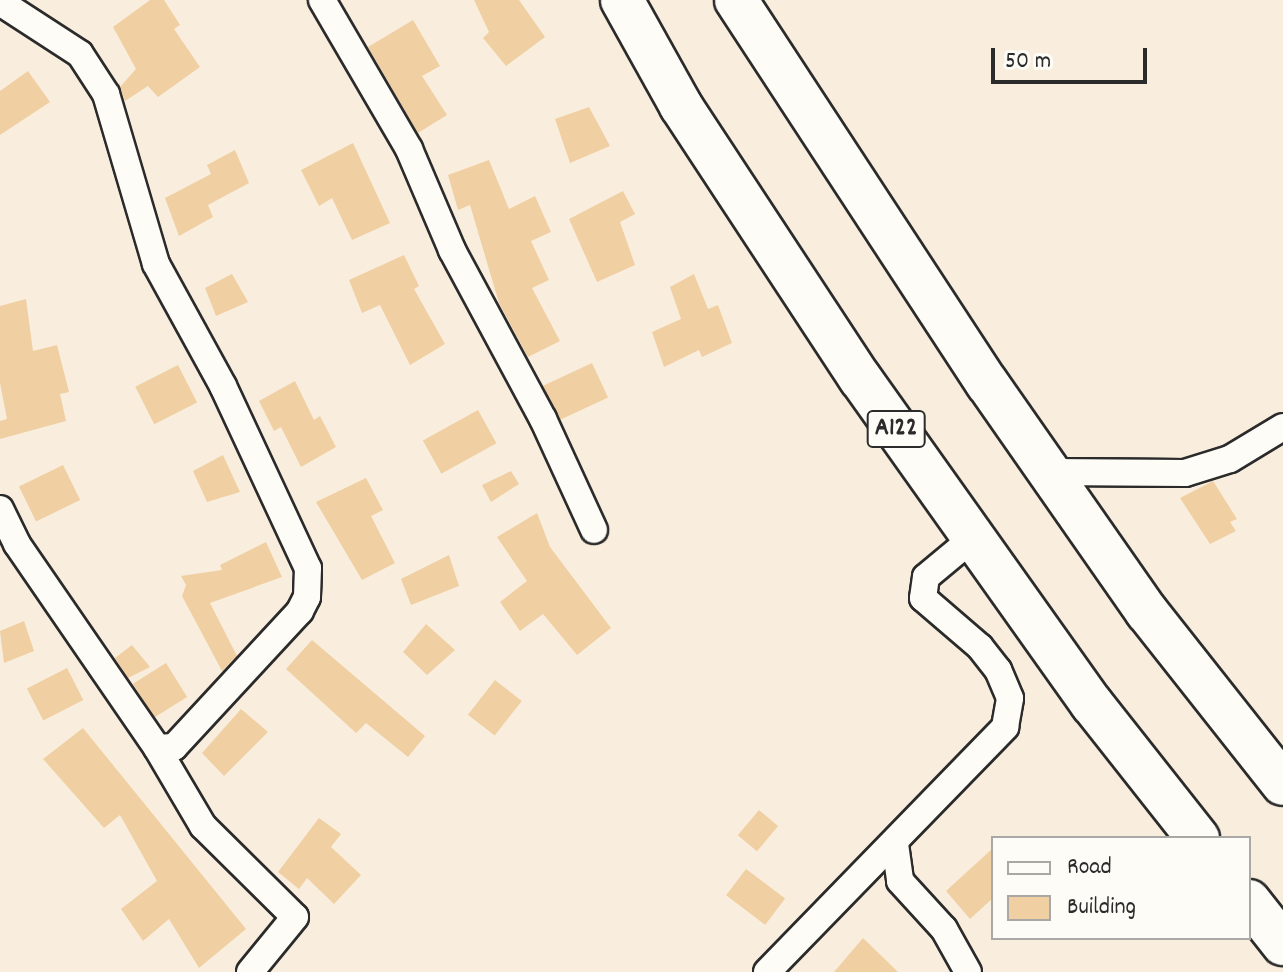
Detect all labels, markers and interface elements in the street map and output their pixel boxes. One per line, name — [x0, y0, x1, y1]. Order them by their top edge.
scale bar — [995, 32, 1151, 82]
text: 50 m — [1005, 45, 1051, 79]
road number: A122 — [866, 407, 926, 451]
legend — [991, 836, 1251, 940]
text: Road — [1067, 851, 1112, 885]
text: Building — [1067, 891, 1136, 925]

